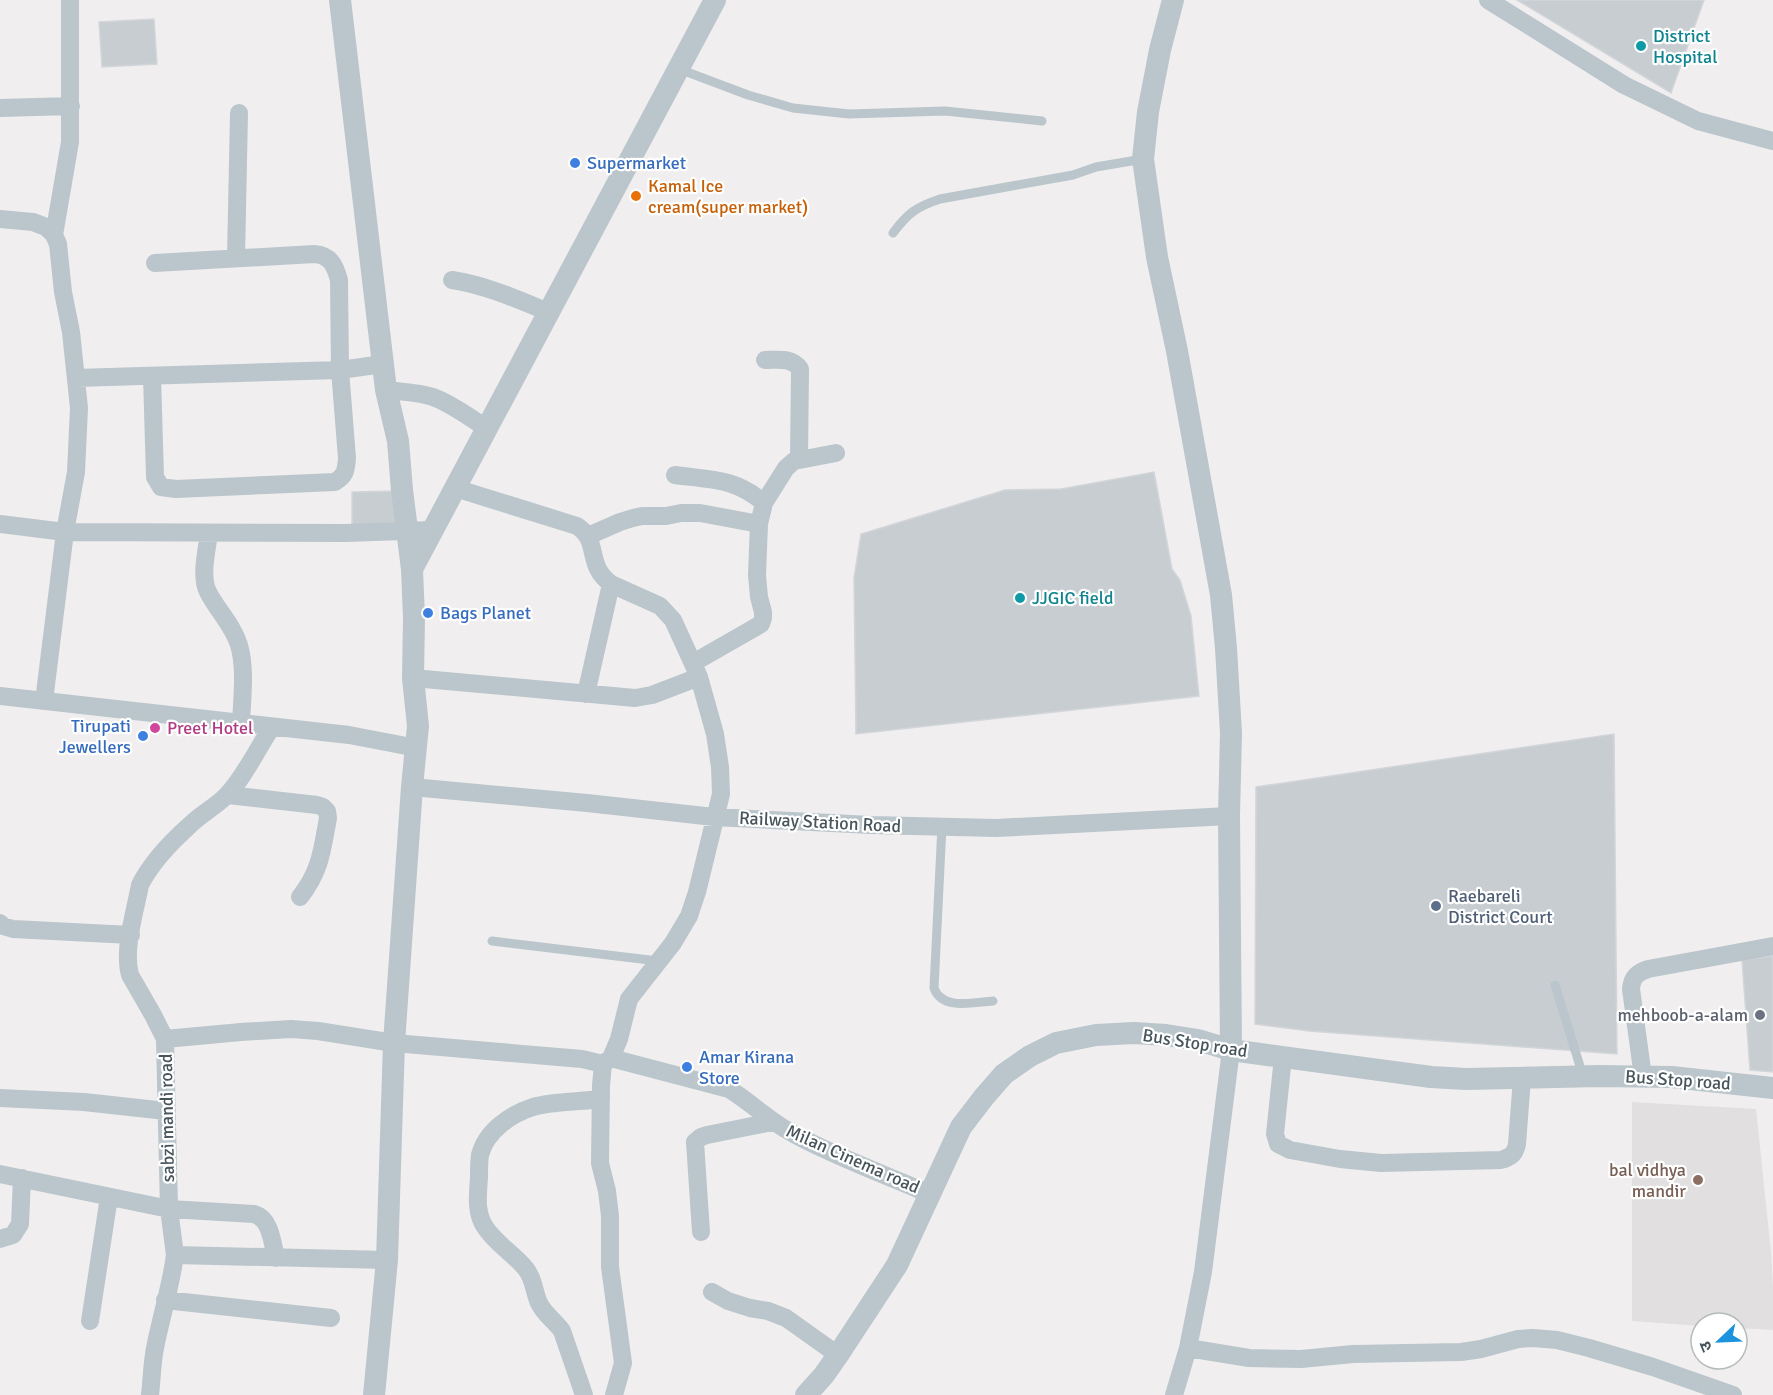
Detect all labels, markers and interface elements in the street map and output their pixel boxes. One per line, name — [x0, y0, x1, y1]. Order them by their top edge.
place label: District Hospital — [1653, 25, 1717, 68]
marker: District Hospital — [1634, 39, 1648, 53]
place label: Supermarket — [587, 152, 686, 174]
marker: Supermarket — [568, 156, 582, 170]
place label: Kamal Ice cream(super market) — [648, 175, 808, 218]
marker: Kamal Ice cream(super market) — [629, 189, 643, 203]
place label: JJGIC field — [1032, 587, 1114, 609]
marker: JJGIC field — [1013, 591, 1027, 605]
place label: Bags Planet — [440, 602, 531, 624]
marker: Bags Planet — [421, 606, 435, 620]
place label: Tirupati Jewellers — [59, 715, 131, 758]
place label: Preet Hotel — [167, 717, 253, 739]
marker: Preet Hotel — [148, 721, 162, 735]
marker: Tirupati Jewellers — [136, 729, 150, 743]
street label: Railway Station Road — [738, 807, 902, 837]
place label: Raebareli District Court — [1448, 885, 1553, 928]
marker: Raebareli District Court — [1429, 899, 1443, 913]
place label: mehboob-a-alam — [1617, 1004, 1748, 1026]
marker: mehboob-a-alam — [1753, 1008, 1767, 1022]
street label: Bus Stop road — [1141, 1024, 1249, 1062]
place label: Amar Kirana Store — [699, 1046, 794, 1089]
street label: sabzi mandi road — [155, 1053, 179, 1183]
marker: Amar Kirana Store — [680, 1060, 694, 1074]
street label: Bus Stop road — [1624, 1065, 1732, 1095]
street label: Milan Cinema road — [783, 1120, 923, 1198]
place label: bal vidhya mandir — [1609, 1159, 1686, 1202]
marker: bal vidhya mandir — [1691, 1173, 1705, 1187]
north arrow — [1689, 1311, 1749, 1371]
text: उ — [1695, 1338, 1717, 1355]

